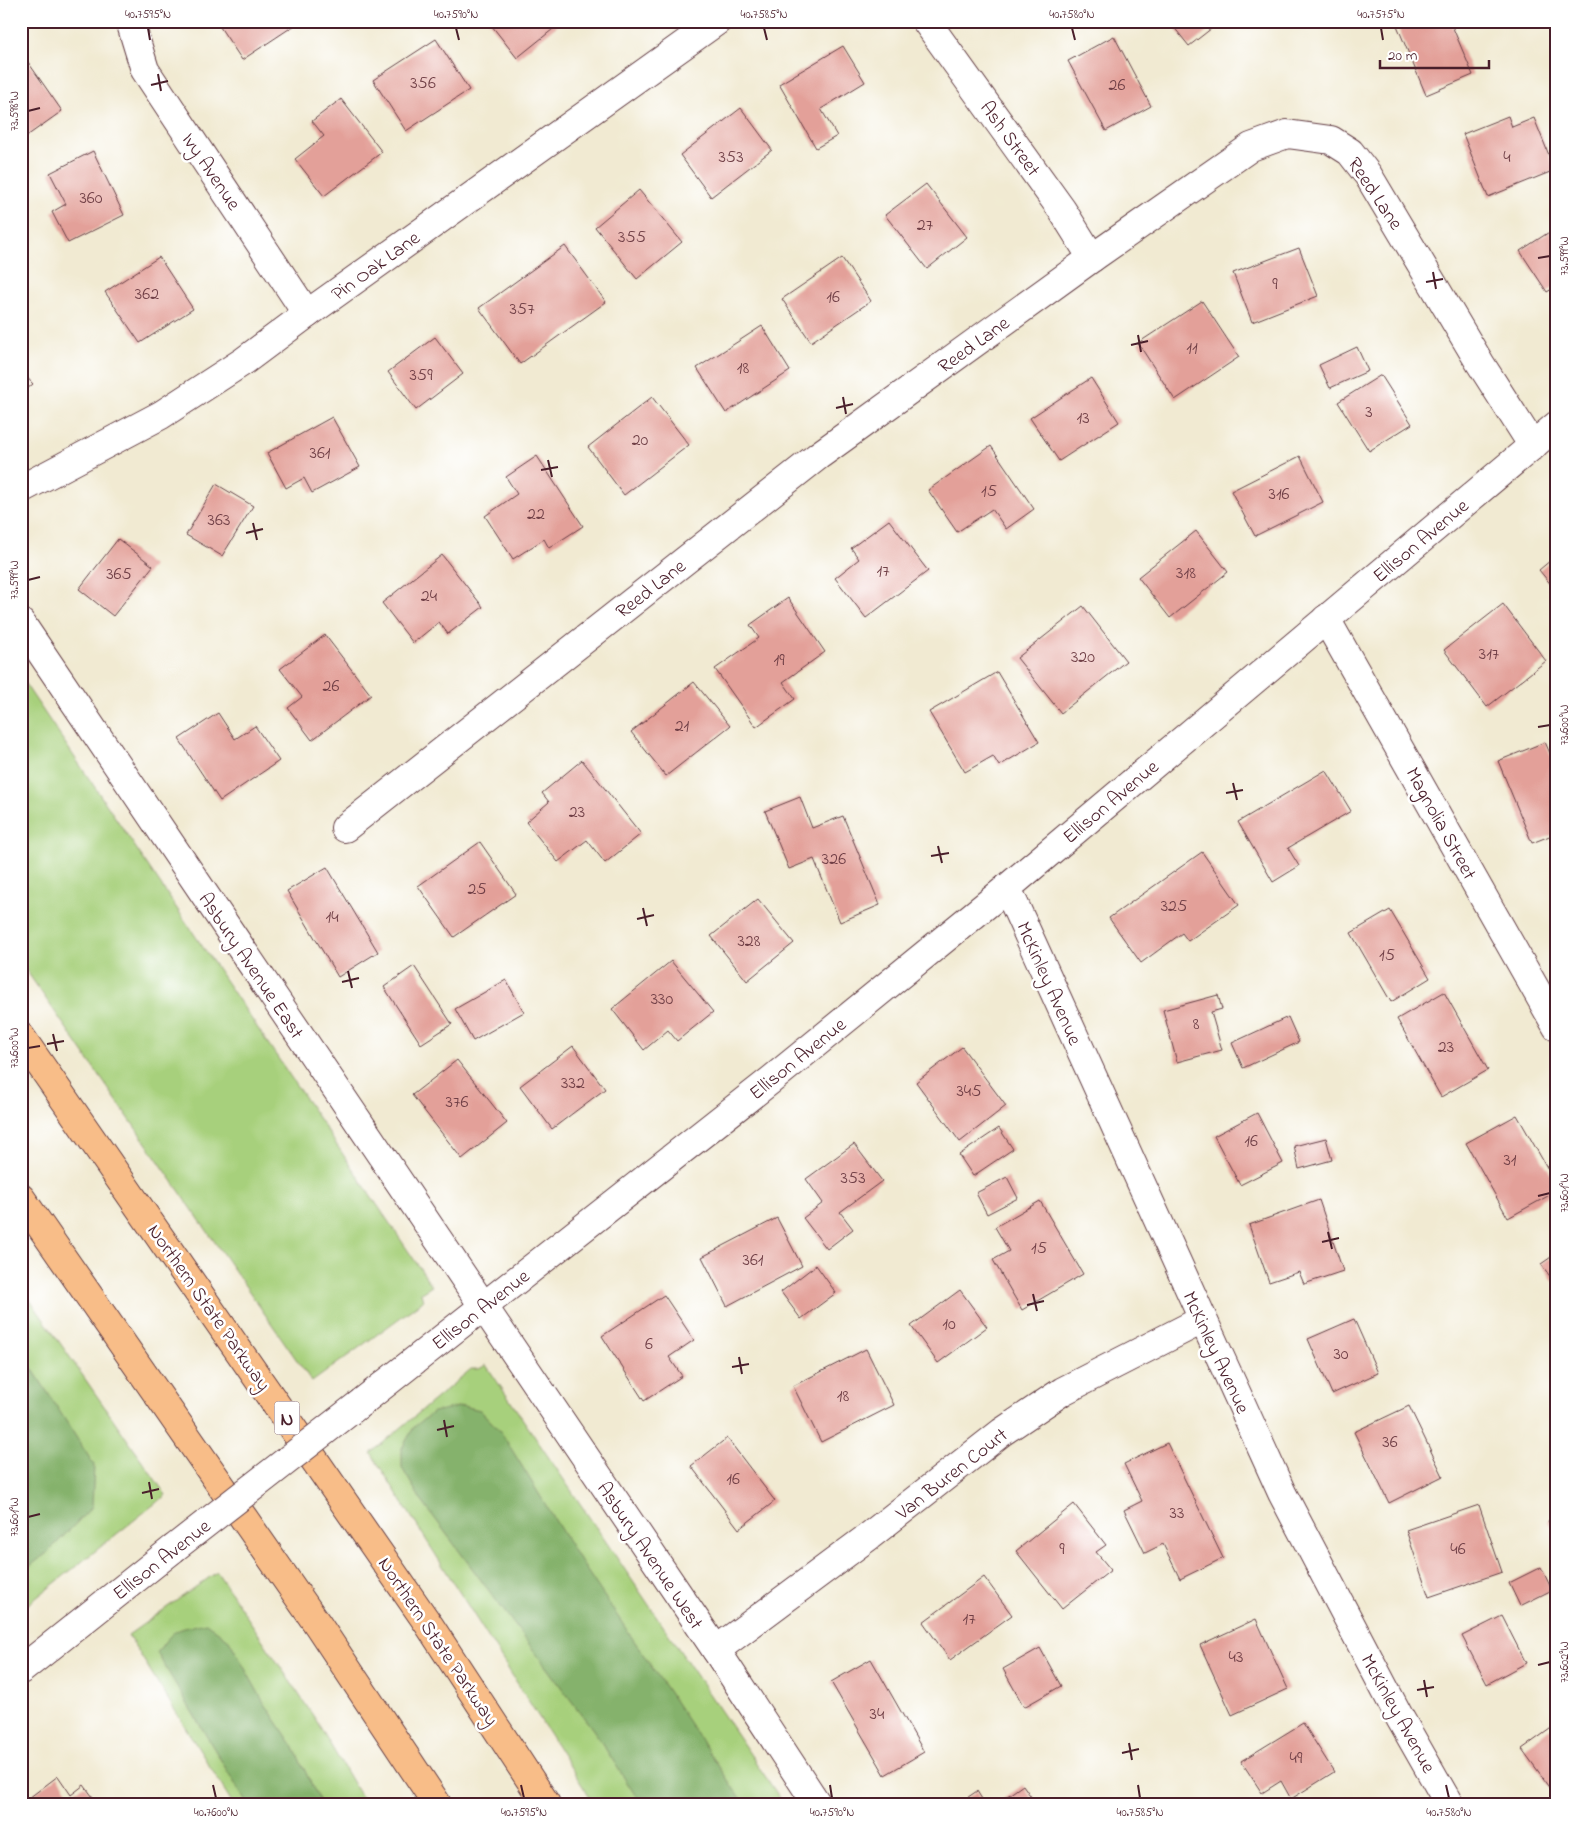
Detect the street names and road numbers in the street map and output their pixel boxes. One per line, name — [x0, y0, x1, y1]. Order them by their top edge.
street label: Ash Street — [972, 96, 1047, 184]
street label: Ivy Avenue — [173, 128, 247, 217]
street label: Reed Lane — [1339, 152, 1409, 237]
street label: Pin Oak Lane — [326, 225, 427, 309]
street label: Reed Lane — [933, 310, 1016, 382]
street label: Ellison Avenue — [1367, 493, 1476, 591]
street label: Reed Lane — [610, 553, 693, 627]
street label: Ellison Avenue — [1057, 754, 1166, 852]
street label: Magnolia Street — [1396, 763, 1483, 887]
street label: Asbury Avenue East — [190, 887, 310, 1046]
street label: McKinley Avenue — [1008, 918, 1088, 1050]
street label: Ellison Avenue — [744, 1012, 853, 1108]
street label: Northern State Parkway — [139, 1219, 277, 1398]
street label: Ellison Avenue — [426, 1263, 537, 1359]
street label: McKinley Avenue — [1174, 1287, 1256, 1419]
road number: N — [274, 1402, 300, 1435]
street label: Van Buren Court — [889, 1422, 1015, 1529]
street label: Asbury Avenue West — [589, 1477, 709, 1636]
street label: Ellison Avenue — [107, 1513, 218, 1609]
street label: Northern State Parkway — [369, 1552, 504, 1733]
street label: McKinley Avenue — [1352, 1649, 1442, 1779]

